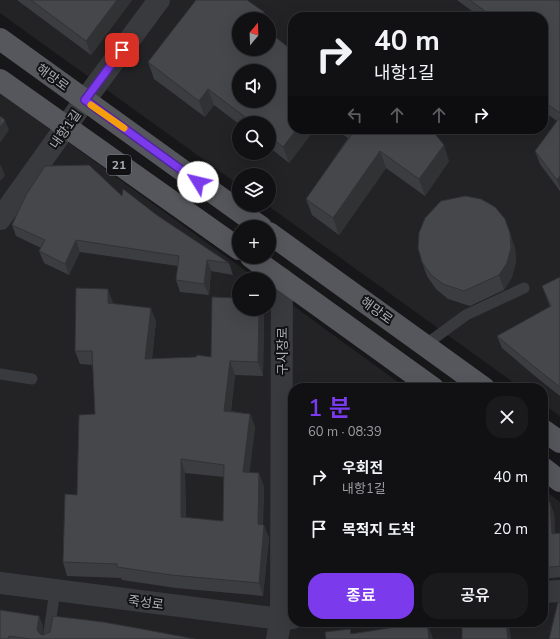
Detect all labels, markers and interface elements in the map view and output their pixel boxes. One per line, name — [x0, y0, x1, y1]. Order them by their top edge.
north arrow — [232, 12, 276, 56]
map controls — [232, 12, 276, 316]
text: 40 m — [374, 22, 440, 60]
icon: right — [308, 28, 360, 80]
pin — [105, 33, 139, 67]
icon: arrive — [111, 39, 133, 61]
street label: 해망로 — [33, 60, 72, 96]
text: 내항1길 — [374, 61, 434, 85]
button: sound — [232, 64, 276, 108]
icon: left — [344, 104, 366, 126]
icon: ahead — [386, 104, 408, 126]
icon: ahead — [428, 104, 450, 126]
icon: right — [470, 104, 492, 126]
street label: 내항1길 — [46, 107, 86, 153]
button: search — [232, 116, 276, 160]
road number: 21 — [107, 155, 131, 175]
position arrow — [177, 161, 219, 203]
button: layers — [232, 168, 276, 212]
button: + — [232, 220, 276, 264]
button: − — [232, 272, 276, 316]
street label: 해망로 — [357, 293, 396, 329]
street label: 구시장로 — [274, 327, 292, 375]
text: 1 분 — [308, 392, 351, 424]
button: close — [486, 396, 528, 438]
text: 60 m · 08:39 — [308, 423, 382, 441]
text: 우회전 — [342, 458, 383, 478]
icon: right — [308, 466, 330, 488]
text: 40 m — [493, 467, 528, 487]
text: 내항1길 — [342, 480, 386, 498]
icon: arrive — [308, 518, 330, 540]
text: 20 m — [493, 519, 528, 539]
text: 목적지 도착 — [342, 520, 415, 540]
button: 종료 — [308, 573, 414, 619]
button: 공유 — [422, 573, 528, 619]
street label: 죽성로 — [127, 592, 165, 614]

